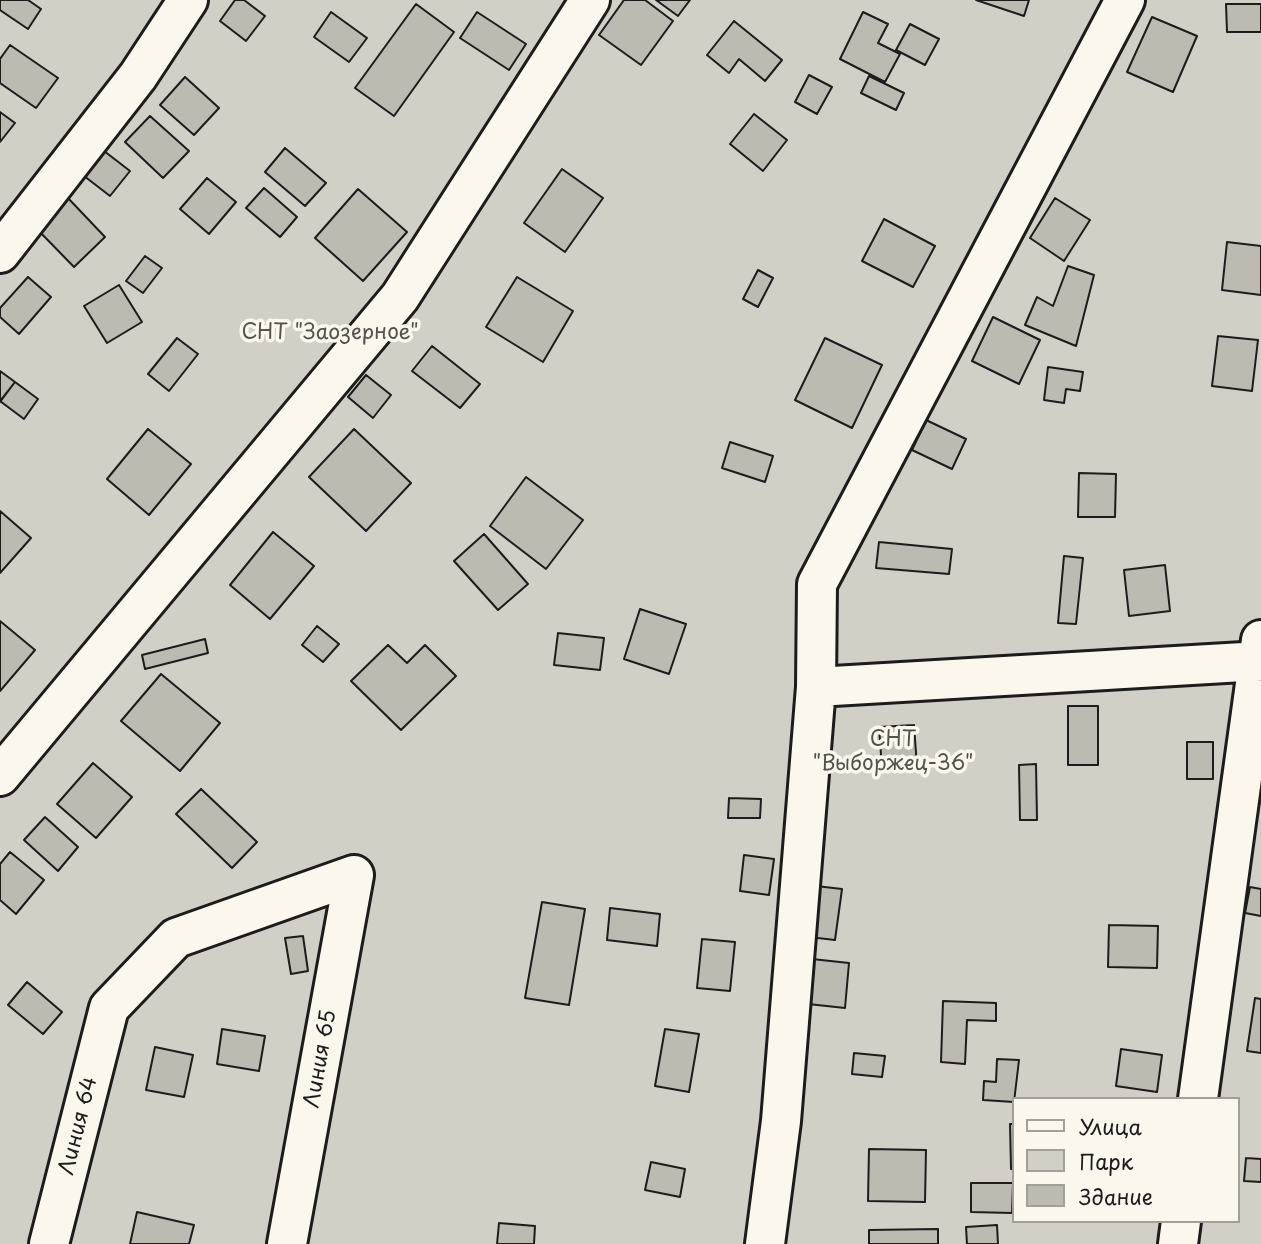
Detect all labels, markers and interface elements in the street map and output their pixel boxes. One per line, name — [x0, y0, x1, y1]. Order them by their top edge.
park label: СНТ "Заозерное" — [241, 320, 419, 346]
park label: СНТ "Выборжец-36" — [812, 727, 974, 777]
street label: Линия 65 — [300, 1008, 342, 1110]
street label: Линия 64 — [55, 1074, 103, 1178]
legend — [1012, 1097, 1240, 1223]
text: Улица — [1079, 1110, 1142, 1142]
text: Парк — [1079, 1145, 1133, 1177]
text: Здание — [1079, 1180, 1153, 1212]

